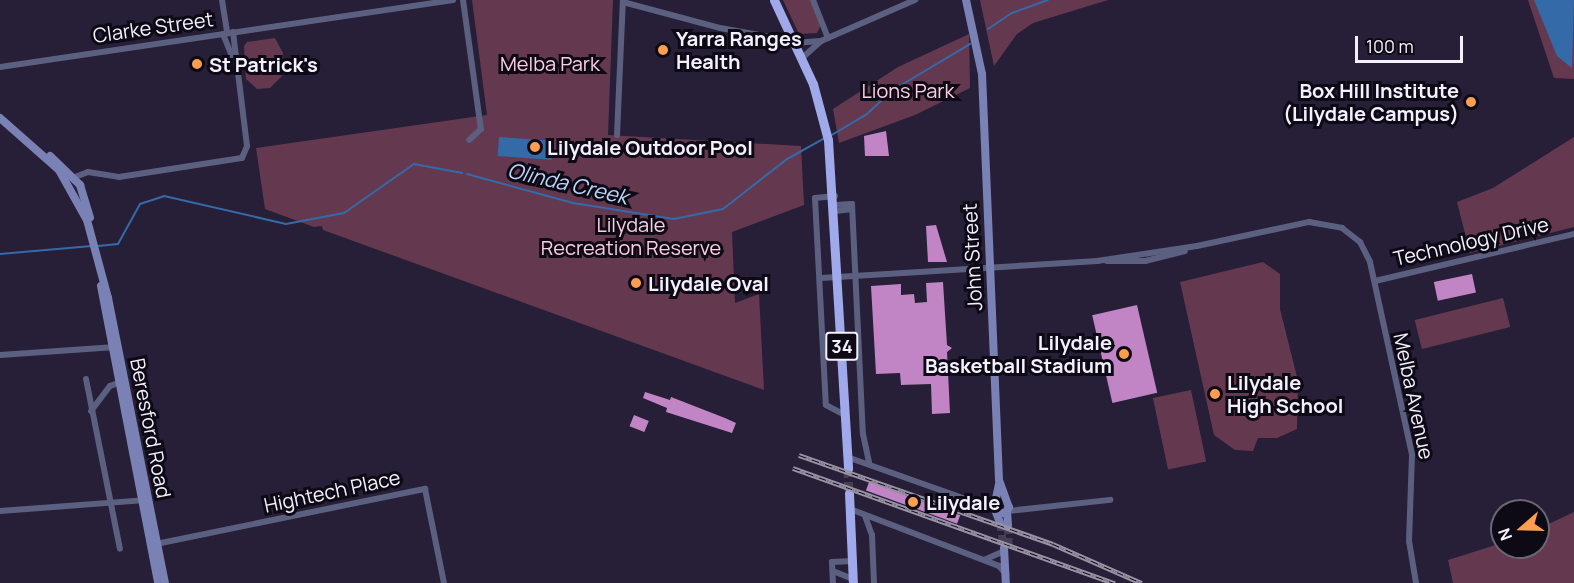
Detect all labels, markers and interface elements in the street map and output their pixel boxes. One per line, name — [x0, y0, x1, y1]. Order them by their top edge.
street label: Clarke Street — [91, 7, 215, 47]
scale bar — [1358, 24, 1466, 62]
place label: Yarra Ranges Health — [676, 27, 802, 74]
text: 100 m — [1366, 34, 1414, 58]
marker: Yarra Ranges Health — [654, 41, 672, 59]
park label: Melba Park — [500, 51, 600, 75]
place label: St Patrick's — [209, 52, 318, 76]
marker: St Patrick's — [190, 57, 204, 71]
park label: Lions Park — [862, 78, 954, 102]
place label: Box Hill Institute (Lilydale Campus) — [1283, 78, 1459, 125]
marker: Box Hill Institute (Lilydale Campus) — [1464, 95, 1478, 109]
place label: Lilydale Outdoor Pool — [547, 135, 753, 159]
marker: Lilydale Outdoor Pool — [528, 140, 542, 154]
water label: Olinda Creek — [505, 157, 631, 209]
street label: John Street — [957, 203, 987, 311]
street label: Technology Drive — [1391, 212, 1551, 270]
park label: Lilydale Recreation Reserve — [541, 213, 721, 260]
place label: Lilydale Oval — [648, 271, 769, 295]
marker: Lilydale Oval — [629, 276, 643, 290]
place label: Lilydale Basketball Stadium — [925, 330, 1112, 377]
road number: 34 — [824, 331, 860, 361]
street label: Melba Avenue — [1389, 331, 1439, 461]
marker: Lilydale Basketball Stadium — [1117, 347, 1131, 361]
street label: Beresford Road — [126, 356, 176, 500]
place label: Lilydale High School — [1227, 371, 1343, 418]
marker: Lilydale High School — [1208, 387, 1222, 401]
street label: Hightech Place — [262, 465, 402, 517]
place label: Lilydale — [926, 490, 1000, 514]
marker: Lilydale — [904, 493, 922, 511]
north arrow — [1490, 499, 1550, 559]
text: N — [1493, 525, 1517, 544]

